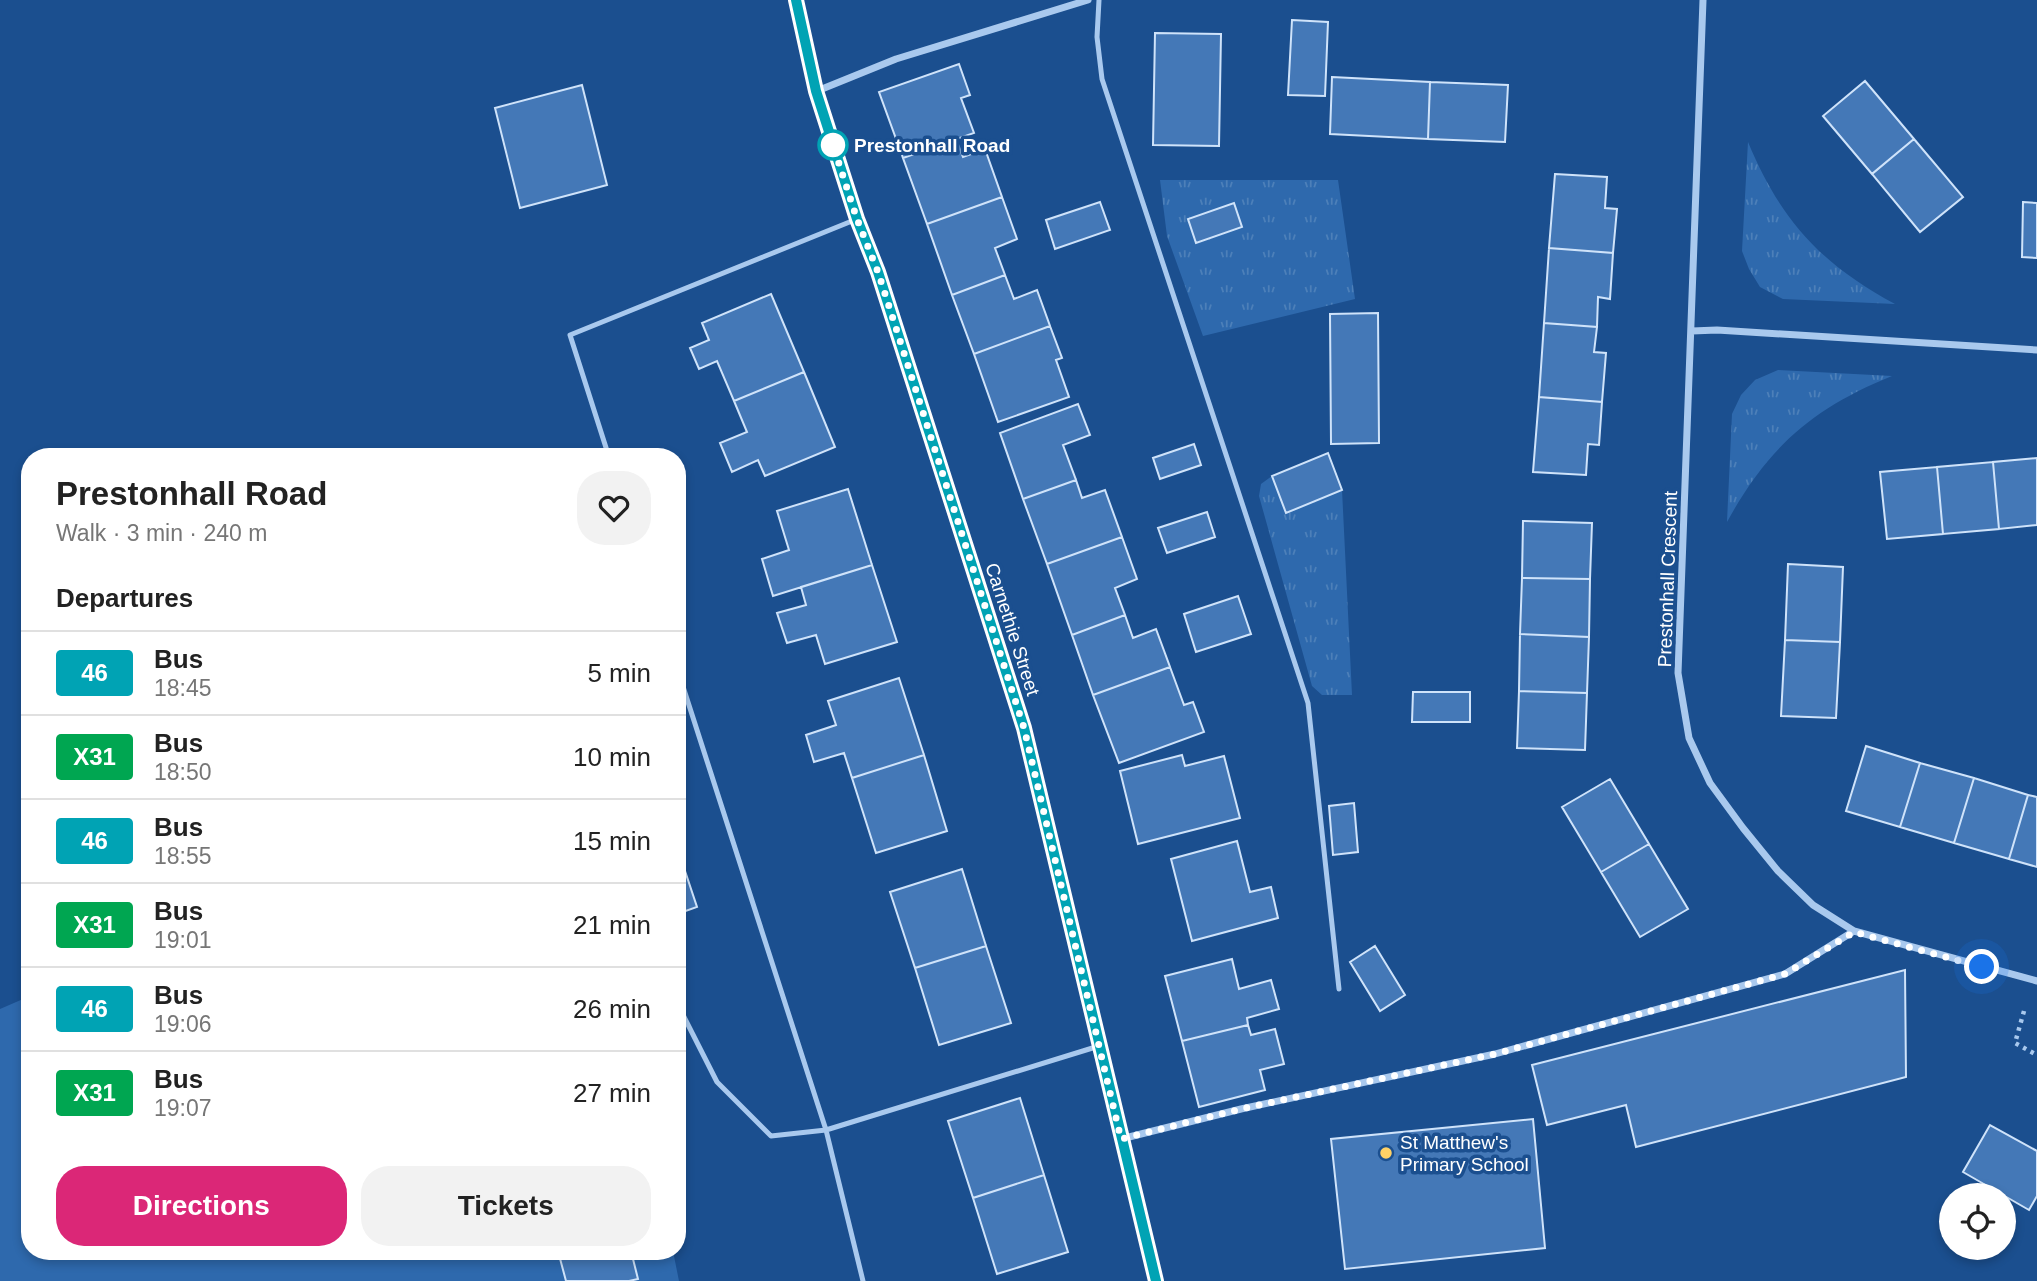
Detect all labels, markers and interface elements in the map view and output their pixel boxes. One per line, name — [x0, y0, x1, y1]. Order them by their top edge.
marker: Prestonhall Road — [818, 130, 848, 160]
place label: Prestonhall Road — [854, 135, 1010, 156]
button: heart — [577, 471, 651, 545]
text: Prestonhall Road — [56, 475, 327, 512]
street label: Prestonhall Crescent — [1654, 490, 1681, 668]
text: Walk · 3 min · 240 m — [56, 520, 267, 546]
street label: Carnethie Street — [981, 560, 1044, 699]
text: Departures — [56, 583, 193, 613]
text: Bus — [154, 644, 203, 674]
text: 5 min — [587, 658, 651, 688]
text: 46 — [81, 659, 108, 686]
text: 18:45 — [154, 675, 212, 701]
text: Bus — [154, 728, 203, 758]
text: 10 min — [573, 742, 651, 772]
text: X31 — [73, 743, 116, 770]
text: 18:50 — [154, 759, 212, 785]
text: Bus — [154, 812, 203, 842]
text: 15 min — [573, 826, 651, 856]
text: 46 — [81, 827, 108, 854]
text: 18:55 — [154, 843, 212, 869]
text: Bus — [154, 896, 203, 926]
text: 21 min — [573, 910, 651, 940]
text: X31 — [73, 911, 116, 938]
text: 19:01 — [154, 927, 212, 953]
your location — [1964, 949, 1999, 984]
text: Bus — [154, 980, 203, 1010]
text: 26 min — [573, 994, 651, 1024]
text: 46 — [81, 995, 108, 1022]
text: 19:06 — [154, 1011, 212, 1037]
text: Bus — [154, 1064, 203, 1094]
text: 27 min — [573, 1078, 651, 1108]
text: X31 — [73, 1079, 116, 1106]
text: 19:07 — [154, 1095, 212, 1121]
place label: St Matthew's Primary School — [1400, 1132, 1529, 1175]
marker: St Matthew's Primary School — [1378, 1145, 1394, 1161]
button: Directions — [56, 1166, 347, 1246]
button: Tickets — [361, 1166, 651, 1246]
map controls — [1939, 1183, 2016, 1260]
button: locate — [1939, 1183, 2016, 1260]

